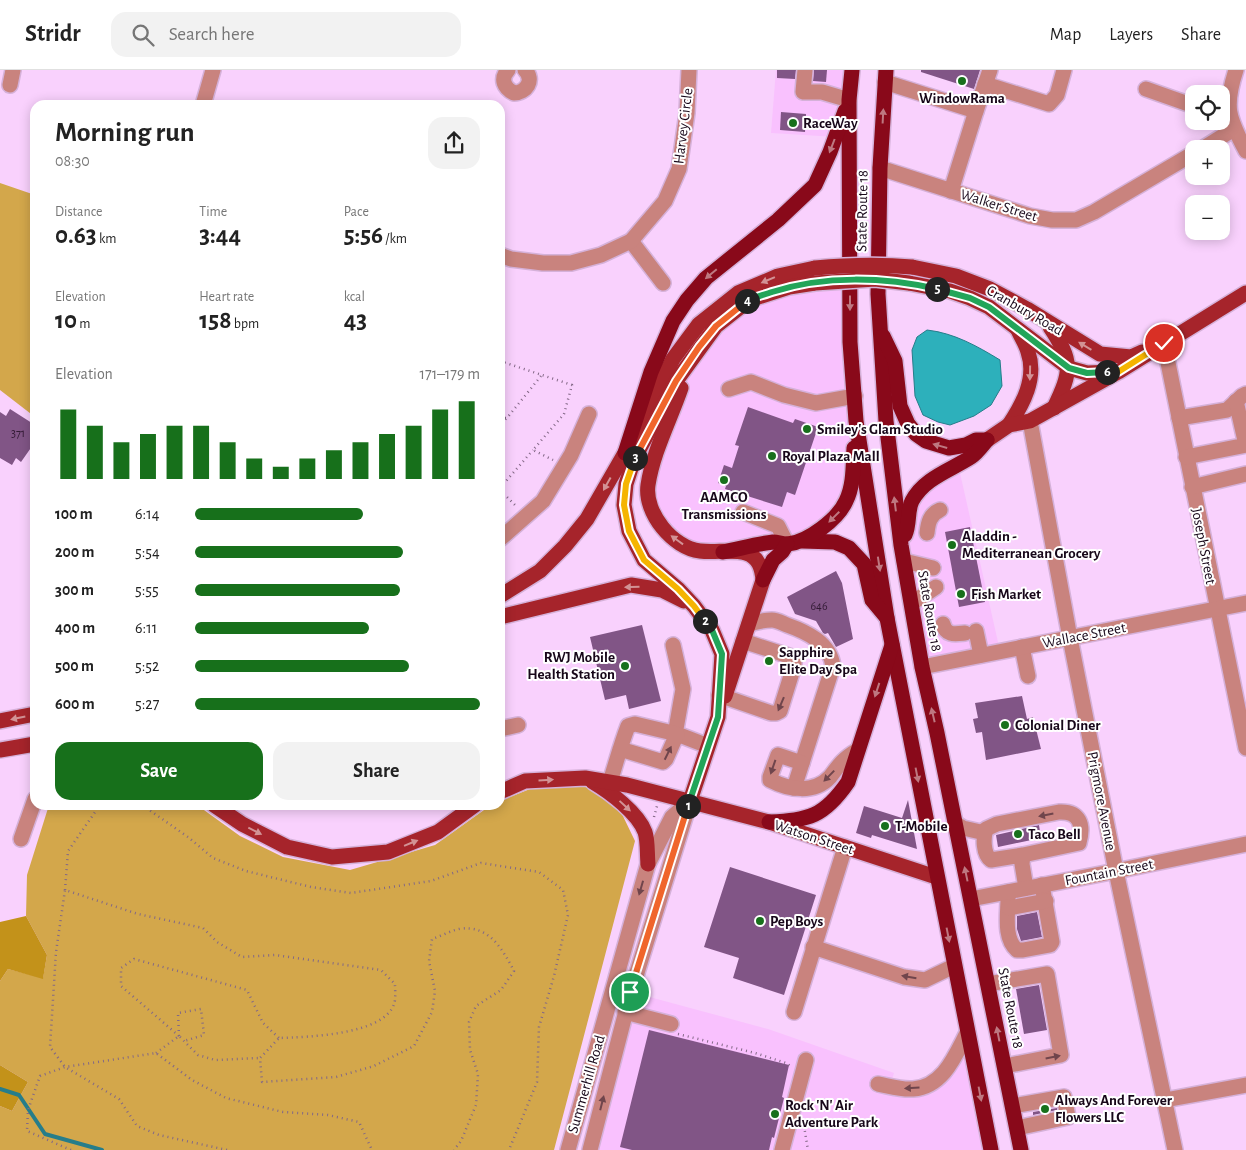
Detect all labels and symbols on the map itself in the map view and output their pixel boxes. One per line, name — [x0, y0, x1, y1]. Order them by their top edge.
marker: WindowRama — [956, 75, 968, 87]
street label: Harvey Circle — [671, 87, 696, 165]
place label: WindowRama — [919, 91, 1005, 106]
one-way arrow — [879, 108, 887, 124]
place label: RaceWay — [803, 116, 858, 131]
marker: RaceWay — [787, 117, 799, 129]
one-way arrow — [828, 138, 835, 153]
street label: State Route 18 — [854, 170, 871, 252]
street label: Walker Street — [959, 187, 1039, 224]
one-way arrow — [705, 268, 718, 279]
one-way arrow — [760, 276, 775, 284]
pin: 5 — [924, 276, 950, 302]
street label: Cranbury Road — [984, 283, 1066, 338]
pin: 4 — [734, 288, 760, 314]
one-way arrow — [846, 295, 854, 311]
pin — [1143, 322, 1185, 364]
one-way arrow — [1079, 342, 1092, 351]
pin: 6 — [1094, 360, 1120, 384]
one-way arrow — [1026, 365, 1034, 381]
place label: Smiley's Glam Studio — [817, 422, 943, 437]
marker: Smiley's Glam Studio — [801, 423, 813, 435]
house number: 371 — [11, 427, 25, 439]
one-way arrow — [932, 441, 947, 449]
pin: 3 — [622, 446, 648, 470]
place label: Royal Plaza Mall — [782, 449, 880, 464]
marker: Royal Plaza Mall — [766, 450, 778, 462]
marker: AAMCO Transmissions — [718, 474, 730, 486]
one-way arrow — [603, 477, 612, 491]
place label: AAMCO Transmissions — [681, 490, 767, 522]
one-way arrow — [891, 495, 899, 511]
street label: Joseph Street — [1189, 507, 1218, 586]
one-way arrow — [828, 511, 840, 523]
place label: Aladdin - Mediterranean Grocery — [962, 529, 1101, 561]
one-way arrow — [670, 535, 684, 545]
marker: Aladdin - Mediterranean Grocery — [946, 539, 958, 551]
one-way arrow — [875, 556, 883, 572]
street label: State Route 18 — [915, 570, 944, 653]
one-way arrow — [624, 583, 640, 591]
place label: Fish Market — [971, 587, 1041, 602]
marker: Fish Market — [955, 588, 967, 600]
house number: 646 — [810, 600, 828, 612]
pin: 2 — [692, 608, 718, 634]
street label: Wallace Street — [1041, 620, 1127, 651]
place label: Sapphire Elite Day Spa — [779, 645, 857, 677]
place label: RWJ Mobile Health Station — [527, 650, 615, 682]
marker: Sapphire Elite Day Spa — [763, 655, 775, 667]
marker: RWJ Mobile Health Station — [619, 660, 631, 672]
one-way arrow — [873, 682, 881, 697]
one-way arrow — [777, 697, 785, 712]
one-way arrow — [929, 708, 937, 723]
one-way arrow — [9, 714, 25, 722]
place label: Colonial Diner — [1015, 718, 1101, 733]
marker: Colonial Diner — [999, 719, 1011, 731]
one-way arrow — [665, 746, 673, 760]
street label: Prigmore Avenue — [1085, 750, 1118, 852]
one-way arrow — [769, 760, 777, 775]
one-way arrow — [914, 768, 922, 784]
one-way arrow — [823, 770, 835, 782]
one-way arrow — [539, 775, 555, 783]
pin: 1 — [676, 794, 700, 818]
one-way arrow — [618, 800, 630, 812]
one-way arrow — [1038, 811, 1054, 819]
street label: Watson Street — [772, 818, 856, 857]
place label: T-Mobile — [895, 819, 948, 834]
marker: T-Mobile — [879, 820, 891, 832]
one-way arrow — [248, 827, 263, 835]
place label: Taco Bell — [1028, 827, 1081, 842]
marker: Taco Bell — [1012, 828, 1024, 840]
one-way arrow — [404, 839, 419, 847]
street label: Fountain Street — [1064, 857, 1155, 888]
one-way arrow — [962, 867, 970, 882]
one-way arrow — [637, 880, 645, 895]
place label: Pep Boys — [770, 914, 823, 929]
marker: Pep Boys — [754, 915, 766, 927]
one-way arrow — [944, 927, 952, 943]
street label: State Route 18 — [995, 967, 1026, 1050]
pin — [609, 971, 651, 1013]
one-way arrow — [900, 973, 916, 981]
one-way arrow — [994, 1026, 1002, 1041]
street label: Summerhill Road — [565, 1033, 608, 1135]
one-way arrow — [1045, 1052, 1061, 1060]
one-way arrow — [903, 1084, 919, 1092]
one-way arrow — [976, 1087, 984, 1103]
place label: Always And Forever Flowers LLC — [1055, 1093, 1173, 1125]
one-way arrow — [598, 1095, 606, 1110]
place label: Rock 'N' Air Adventure Park — [785, 1098, 879, 1130]
marker: Always And Forever Flowers LLC — [1039, 1103, 1051, 1115]
marker: Rock 'N' Air Adventure Park — [769, 1108, 781, 1120]

